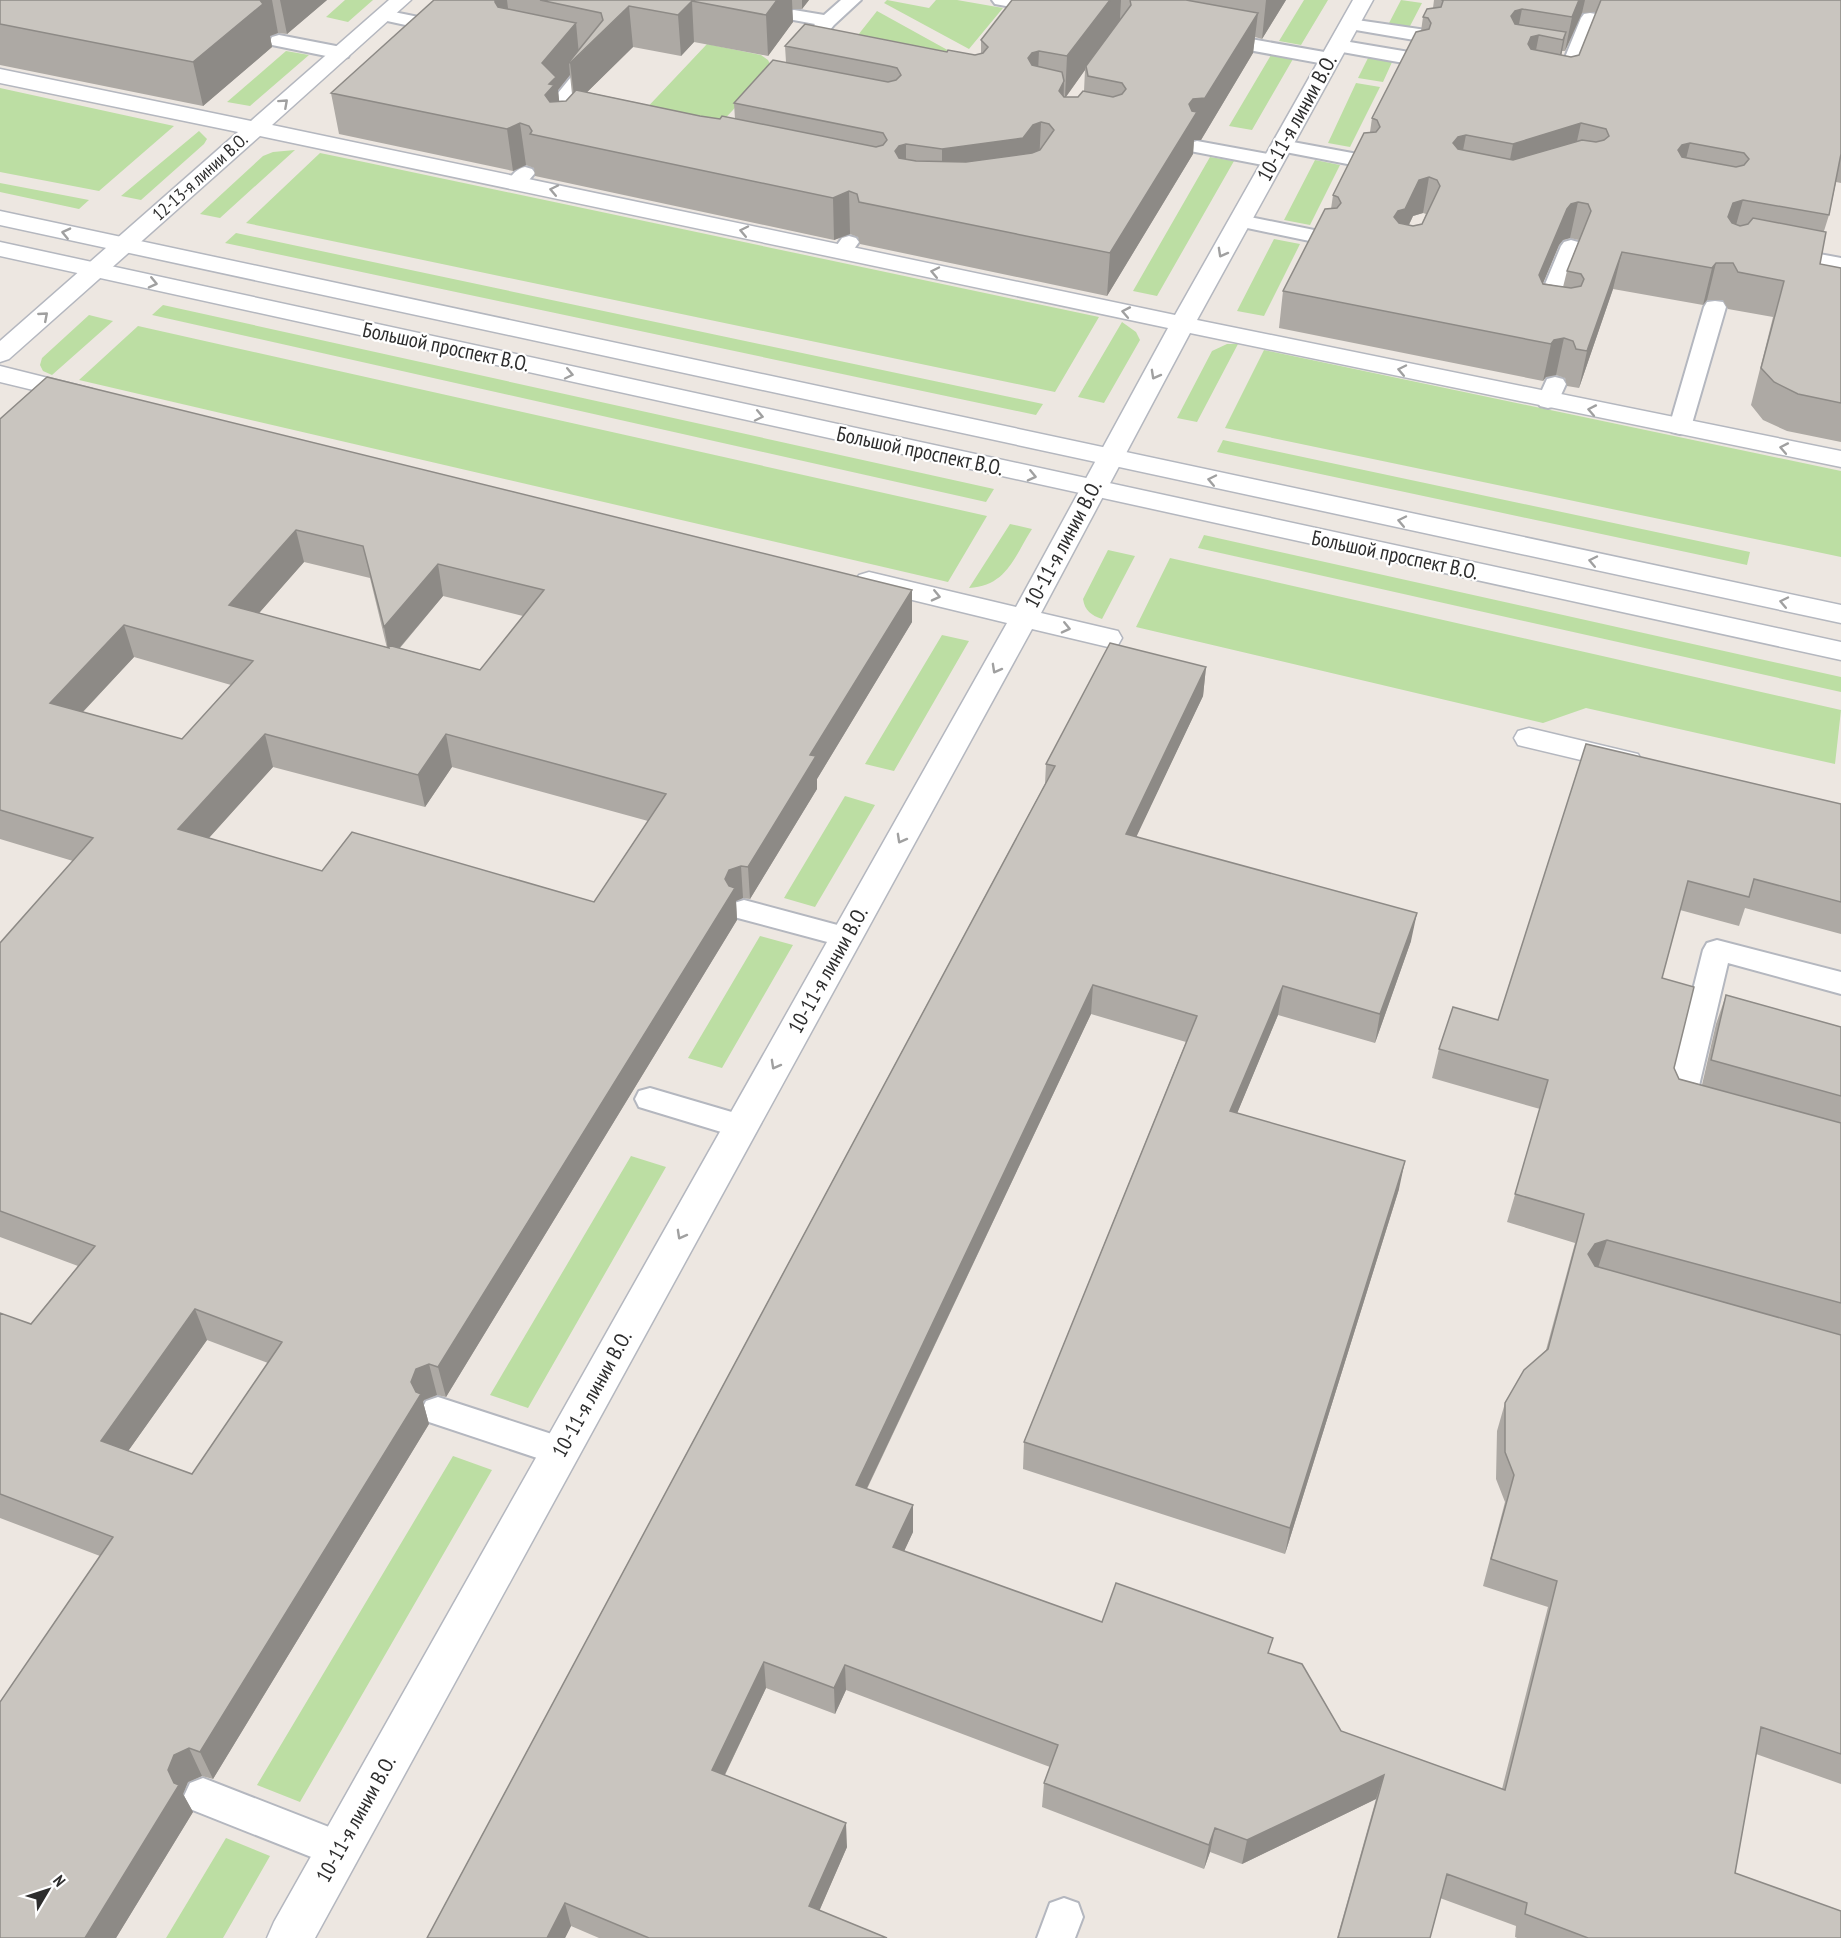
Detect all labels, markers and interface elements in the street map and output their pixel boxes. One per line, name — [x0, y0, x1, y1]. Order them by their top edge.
street label: 10-11-я линии В.О. — [1251, 50, 1342, 186]
one-way arrow — [278, 99, 288, 110]
street label: 12-13-я линии В.О. — [147, 128, 252, 226]
one-way arrow — [549, 184, 559, 197]
one-way arrow — [739, 225, 749, 238]
one-way arrow — [62, 227, 72, 240]
one-way arrow — [1218, 247, 1230, 257]
one-way arrow — [930, 266, 940, 279]
one-way arrow — [148, 275, 158, 288]
one-way arrow — [1121, 306, 1131, 319]
one-way arrow — [37, 312, 48, 323]
street label: Большой проспект В.О. — [360, 316, 532, 377]
one-way arrow — [1397, 364, 1407, 377]
one-way arrow — [564, 367, 574, 380]
one-way arrow — [1151, 369, 1162, 379]
one-way arrow — [1588, 404, 1598, 417]
one-way arrow — [754, 409, 764, 422]
street label: Большой проспект В.О. — [834, 420, 1006, 481]
one-way arrow — [1779, 442, 1789, 455]
one-way arrow — [1027, 468, 1037, 481]
one-way arrow — [1207, 474, 1217, 487]
street label: 10-11-я линии В.О. — [1018, 475, 1108, 612]
one-way arrow — [1398, 515, 1408, 528]
street label: Большой проспект В.О. — [1309, 524, 1481, 585]
one-way arrow — [1588, 555, 1598, 568]
one-way arrow — [930, 589, 940, 602]
one-way arrow — [1779, 596, 1789, 609]
one-way arrow — [1061, 620, 1071, 633]
one-way arrow — [991, 663, 1003, 673]
one-way arrow — [897, 833, 908, 844]
street label: 10-11-я линии В.О. — [782, 902, 873, 1038]
one-way arrow — [771, 1059, 782, 1069]
one-way arrow — [676, 1229, 688, 1239]
street label: 10-11-я линии В.О. — [546, 1326, 637, 1462]
street label: 10-11-я линии В.О. — [310, 1751, 401, 1887]
north arrow — [18, 1860, 78, 1920]
text: N — [49, 1871, 70, 1890]

